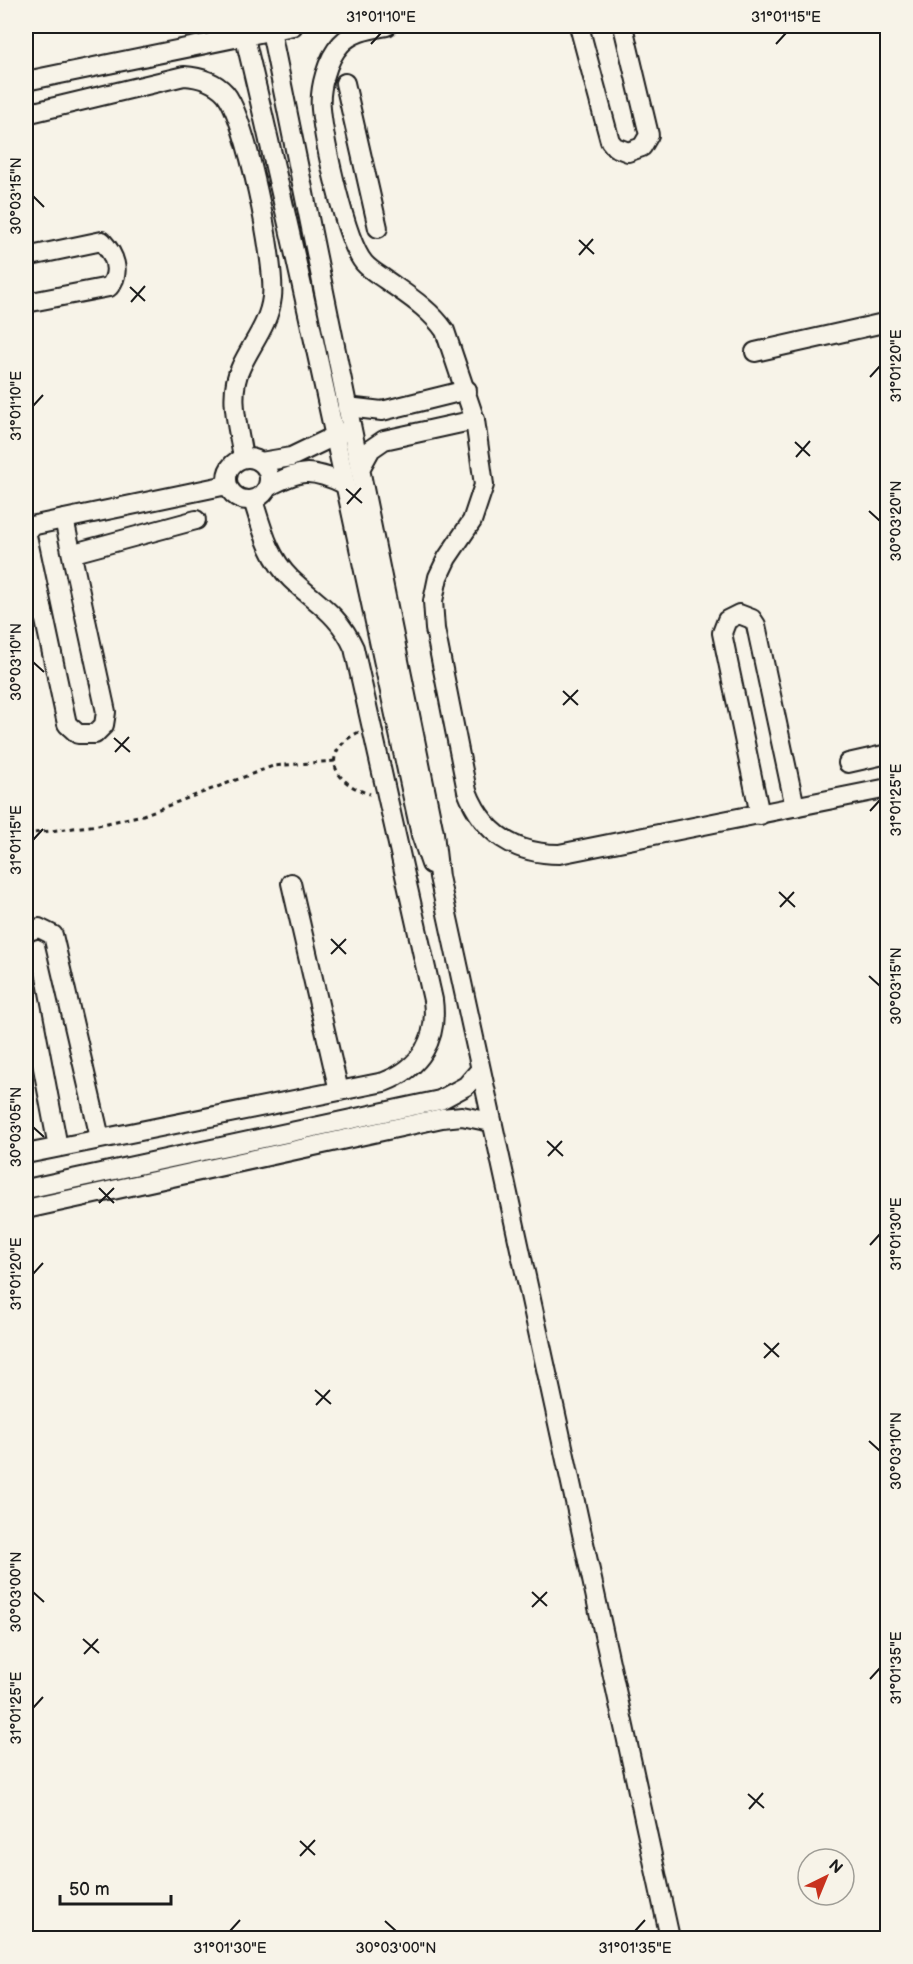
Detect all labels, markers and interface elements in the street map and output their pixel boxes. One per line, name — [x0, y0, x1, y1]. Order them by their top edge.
text: 31°01'10"E — [346, 8, 416, 27]
text: 31°01'15"E — [751, 8, 821, 27]
text: 30°03'15"N — [7, 157, 26, 235]
text: 31°01'20"E — [887, 329, 906, 403]
text: 31°01'10"E — [7, 371, 26, 441]
text: 30°03'20"N — [887, 481, 906, 561]
text: 30°03'10"N — [7, 623, 26, 701]
text: 31°01'25"E — [887, 763, 906, 836]
text: 31°01'15"E — [7, 805, 26, 875]
text: 30°03'15"N — [887, 947, 906, 1025]
text: 30°03'05"N — [7, 1087, 26, 1167]
text: 31°01'30"E — [887, 1197, 906, 1271]
text: 31°01'20"E — [7, 1237, 26, 1311]
text: 30°03'10"N — [887, 1412, 906, 1490]
text: 30°03'00"N — [7, 1552, 26, 1632]
text: 31°01'35"E — [887, 1631, 906, 1705]
text: 31°01'25"E — [7, 1671, 26, 1744]
north arrow — [796, 1847, 856, 1907]
text: N — [824, 1856, 846, 1878]
scale bar — [60, 1868, 171, 1906]
text: 50 m — [69, 1879, 110, 1900]
text: 31°01'30"E — [193, 1939, 267, 1958]
text: 30°03'00"N — [356, 1939, 436, 1958]
text: 31°01'35"E — [598, 1939, 672, 1958]

